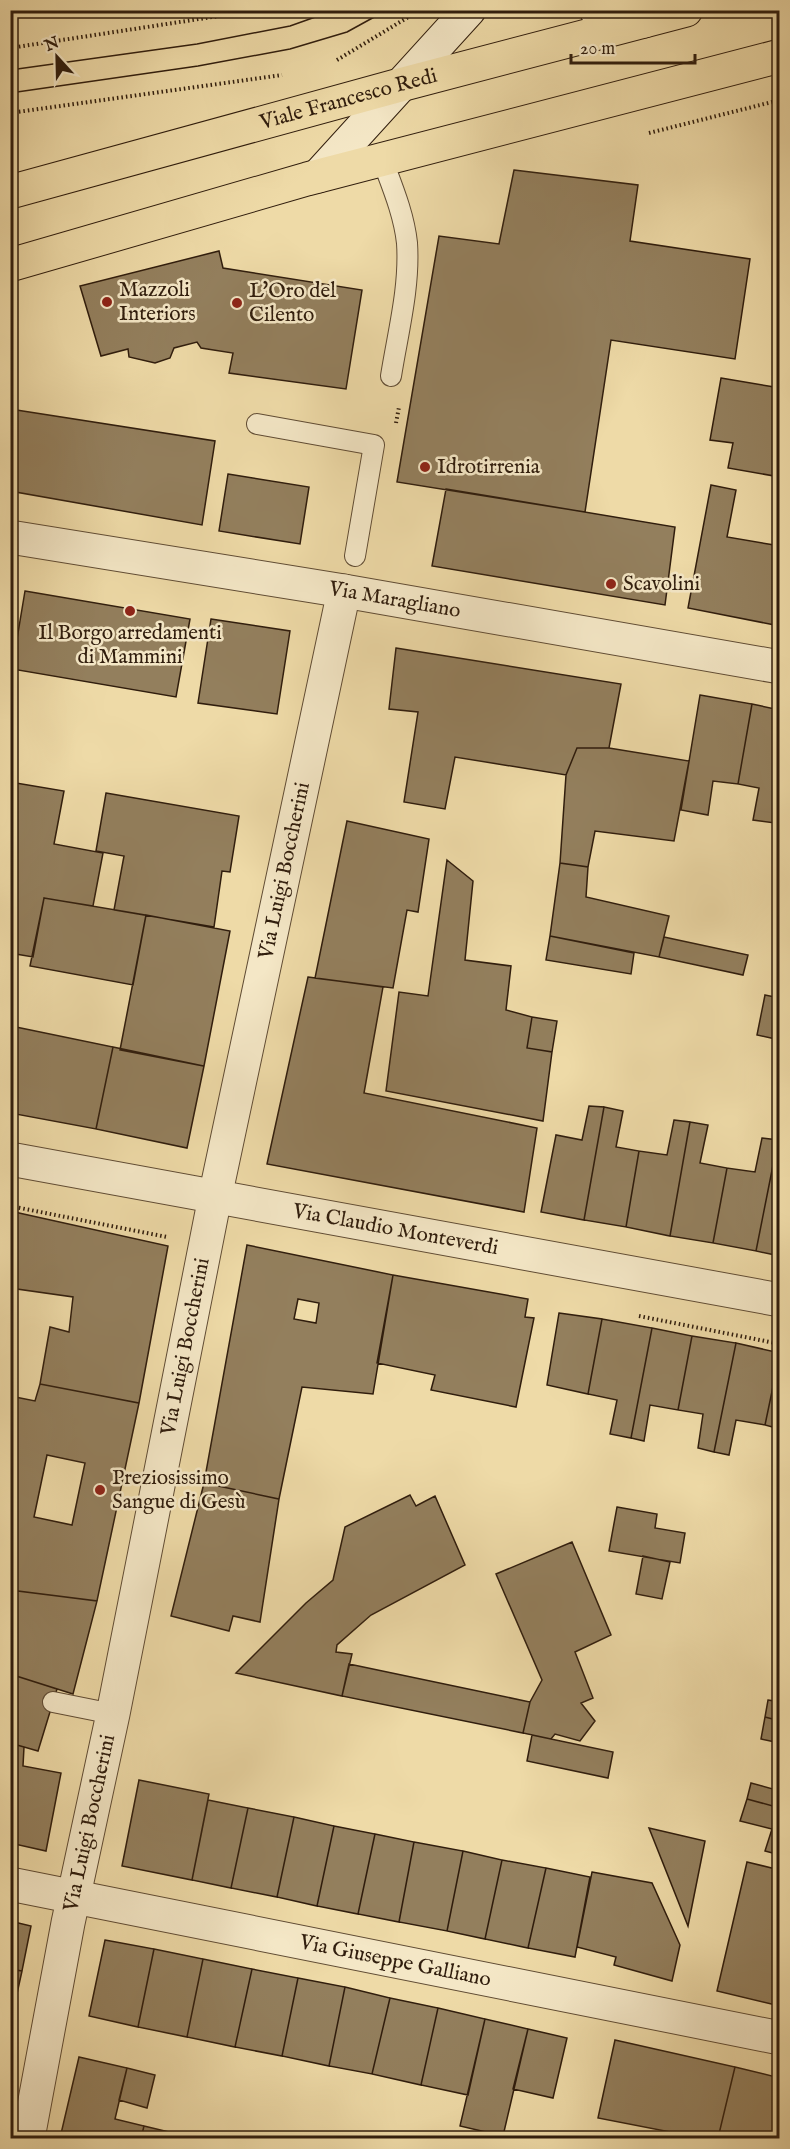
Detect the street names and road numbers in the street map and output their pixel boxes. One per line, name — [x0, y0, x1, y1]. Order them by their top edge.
street label: Viale Francesco Redi — [256, 62, 440, 137]
street label: Via Maragliano — [326, 575, 463, 625]
street label: Via Luigi Boccherini — [252, 780, 316, 963]
street label: Via Claudio Monteverdi — [290, 1197, 501, 1262]
street label: Via Luigi Boccherini — [155, 1256, 216, 1439]
street label: Via Luigi Boccherini — [57, 1732, 122, 1915]
street label: Via Giuseppe Galliano — [296, 1929, 493, 1993]

